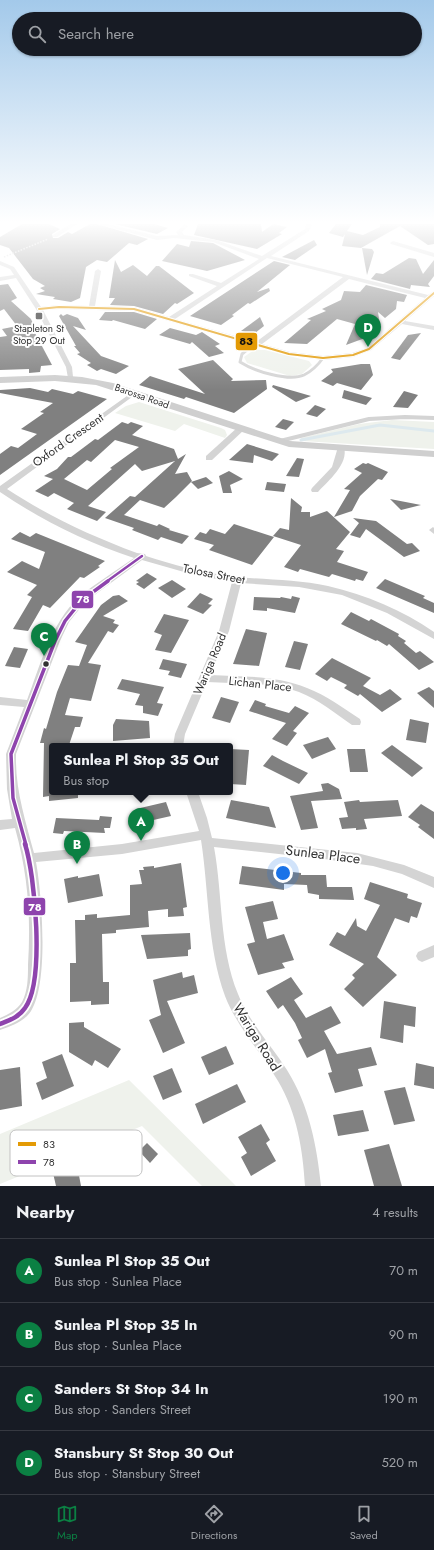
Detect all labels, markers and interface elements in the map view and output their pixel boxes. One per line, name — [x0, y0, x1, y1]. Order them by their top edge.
search box — [12, 12, 422, 56]
icon: search — [26, 23, 48, 45]
text: Search here — [58, 23, 134, 45]
marker: Stapleton St Stop 29 Out — [34, 311, 44, 321]
pin: D — [355, 314, 381, 347]
place label: Stapleton St Stop 29 Out — [13, 321, 66, 348]
line badge: 83 — [235, 332, 258, 351]
text: 83 — [239, 333, 253, 349]
street label: Barossa Road — [113, 380, 171, 412]
street label: Oxford Crescent — [29, 409, 107, 471]
street label: Tolosa Street — [181, 559, 247, 589]
line badge: 78 — [71, 590, 94, 609]
text: 78 — [76, 591, 90, 607]
pin: C — [31, 623, 57, 656]
street label: Wariga Road — [189, 630, 231, 698]
unlabelled marker — [41, 659, 51, 669]
street label: Lichan Place — [228, 672, 292, 696]
popup — [49, 743, 233, 795]
text: Sunlea Pl Stop 35 Out — [63, 749, 219, 771]
text: Bus stop — [63, 771, 109, 790]
pin: A — [128, 808, 154, 841]
pin: B — [64, 831, 90, 864]
street label: Sunlea Place — [284, 839, 362, 869]
your location — [273, 863, 293, 883]
line badge: 78 — [23, 897, 46, 916]
text: 78 — [28, 899, 42, 915]
street label: Wariga Road — [228, 999, 286, 1075]
legend — [10, 1130, 142, 1176]
text: 83 — [43, 1136, 55, 1152]
text: 78 — [43, 1154, 55, 1170]
text: Nearby — [16, 1200, 74, 1224]
text: 4 results — [372, 1203, 418, 1222]
text: Sunlea Pl Stop 35 Out — [54, 1250, 210, 1272]
text: A — [24, 1261, 34, 1280]
text: 70 m — [389, 1261, 418, 1280]
text: Bus stop · Sunlea Place — [54, 1272, 182, 1291]
text: Sunlea Pl Stop 35 In — [54, 1314, 197, 1336]
text: B — [25, 1325, 33, 1344]
text: 90 m — [389, 1325, 418, 1344]
text: Bus stop · Sunlea Place — [54, 1336, 182, 1355]
text: Sanders St Stop 34 In — [54, 1378, 209, 1400]
text: C — [24, 1389, 34, 1408]
text: 190 m — [383, 1389, 418, 1408]
text: Bus stop · Sanders Street — [54, 1400, 191, 1419]
text: Stansbury St Stop 30 Out — [54, 1442, 233, 1464]
text: D — [24, 1453, 34, 1472]
text: 520 m — [381, 1453, 418, 1472]
text: Bus stop · Stansbury Street — [54, 1464, 200, 1483]
tab: Map — [56, 1503, 78, 1543]
tab: Directions — [191, 1503, 237, 1543]
tab: Saved — [350, 1503, 378, 1543]

